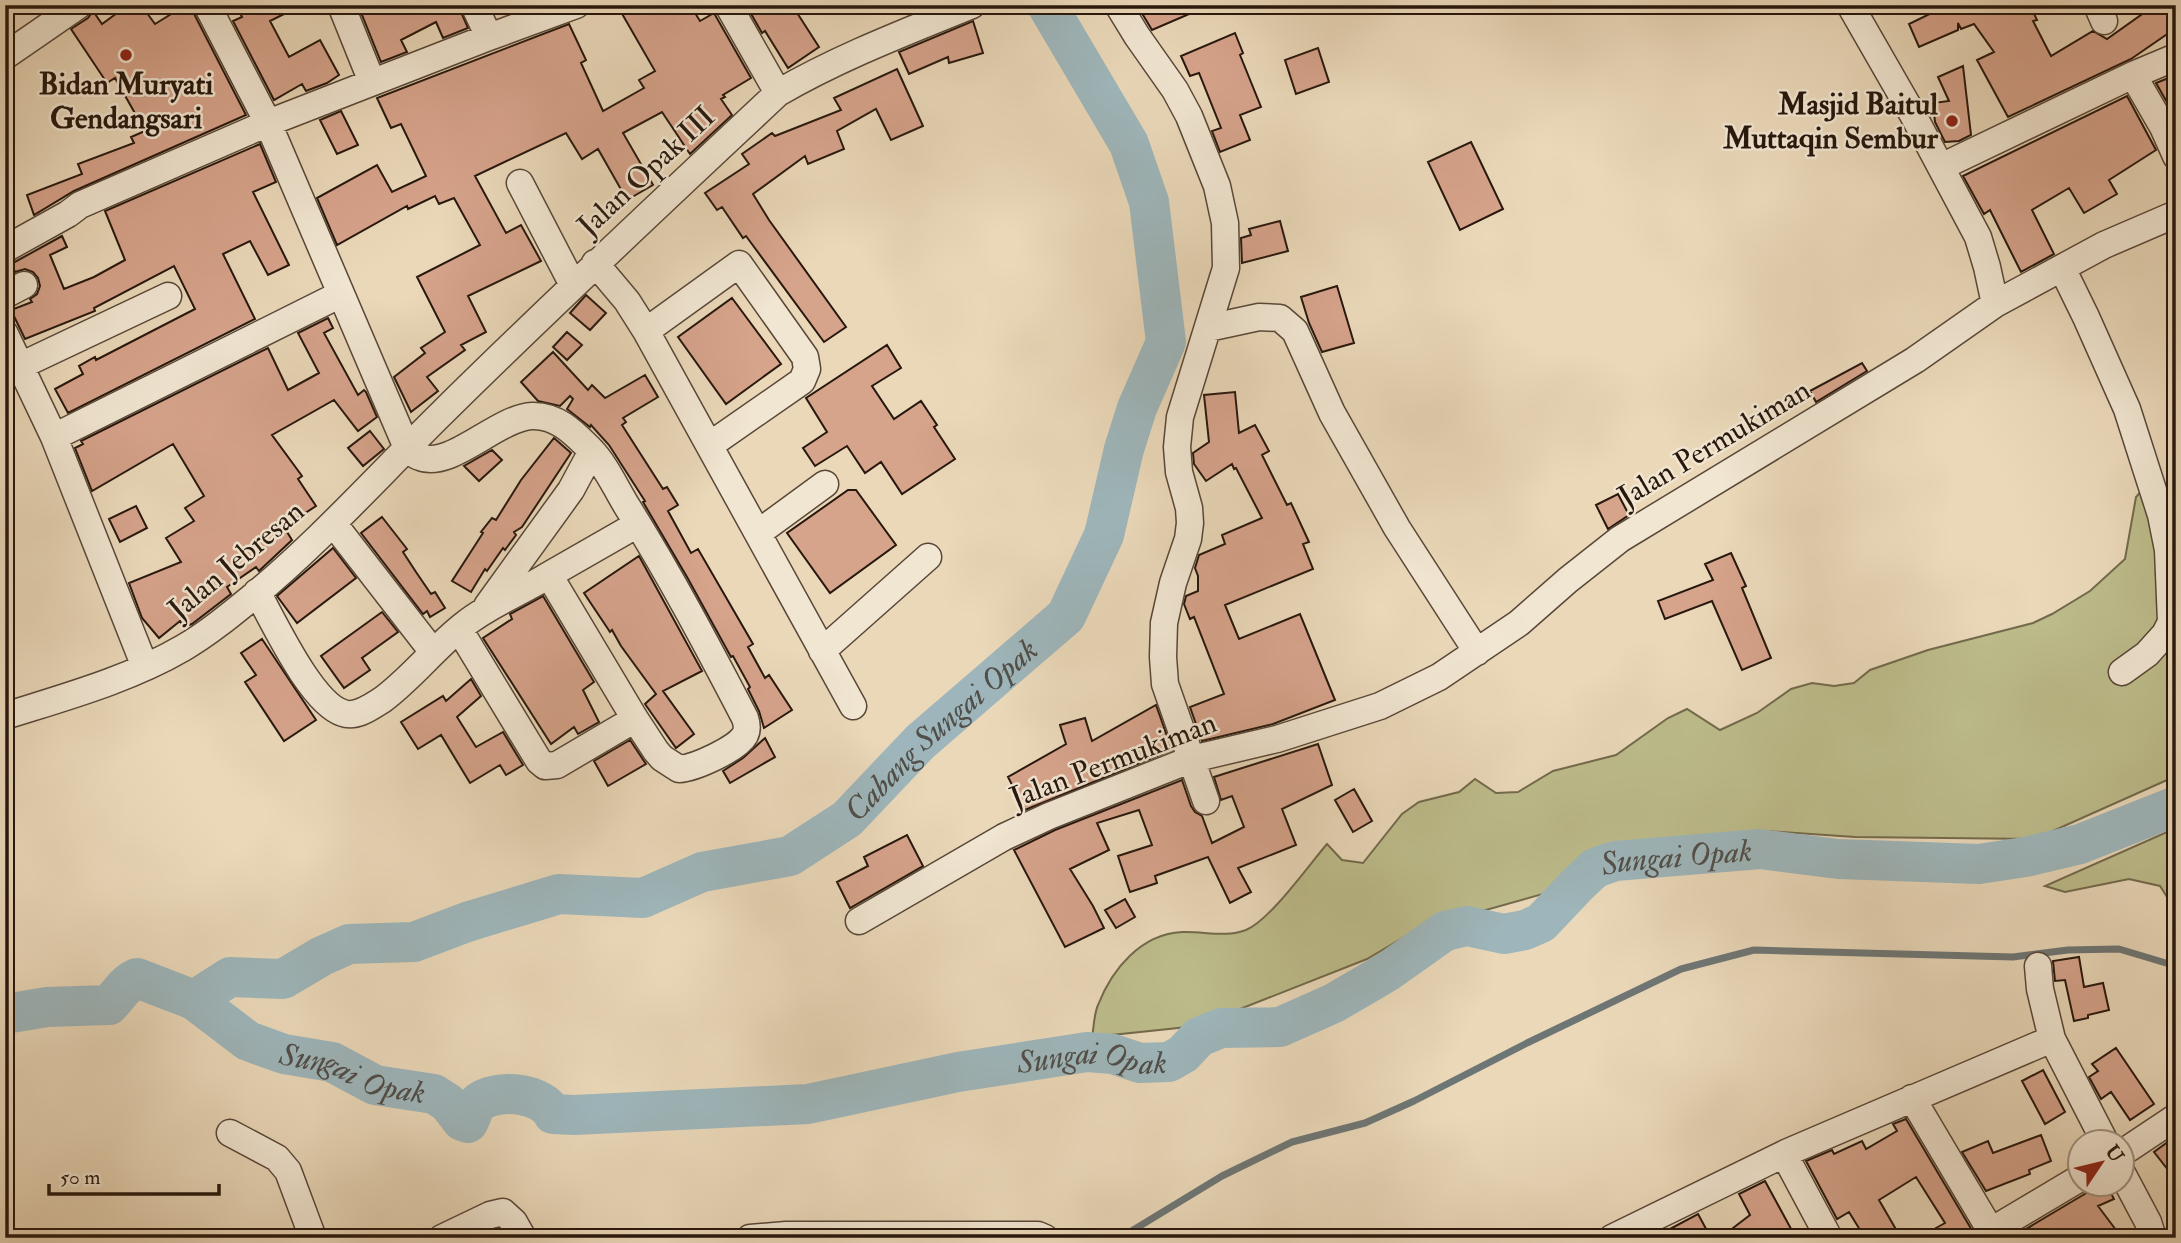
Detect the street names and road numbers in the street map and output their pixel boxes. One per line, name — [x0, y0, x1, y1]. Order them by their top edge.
street label: Jalan Opak III — [569, 98, 723, 245]
street label: Jalan Permukiman — [1610, 371, 1817, 516]
street label: Jalan Jebresan — [160, 493, 312, 629]
street label: Jalan Permukiman — [1004, 704, 1222, 817]

